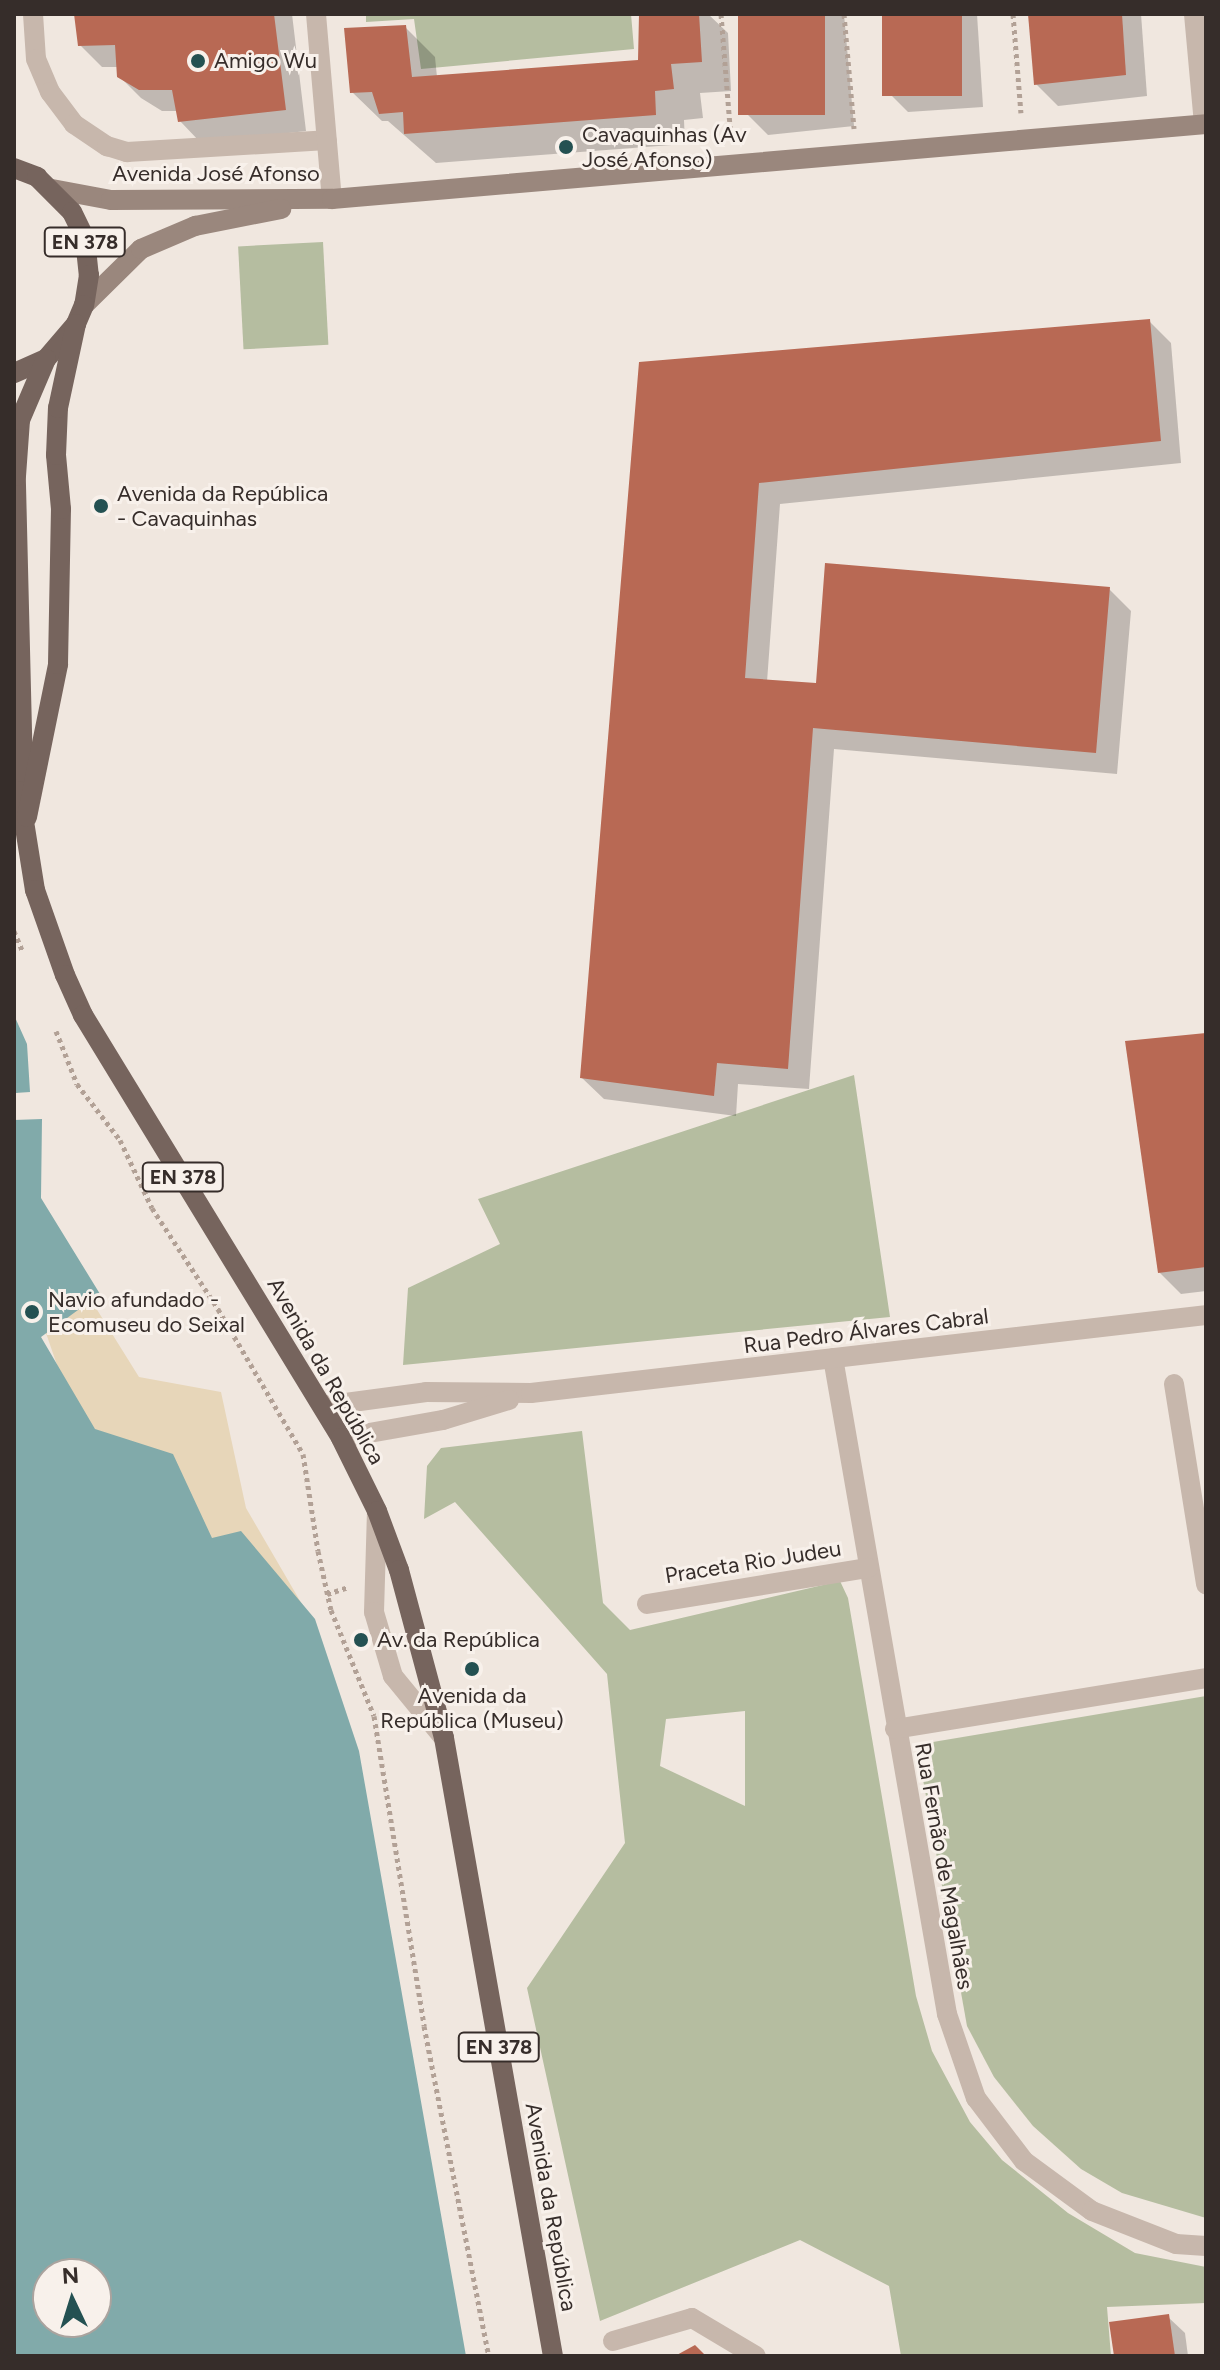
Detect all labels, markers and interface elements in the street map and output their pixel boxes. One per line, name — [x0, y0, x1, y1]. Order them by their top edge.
place label: Amigo Wu — [214, 48, 317, 74]
marker: Amigo Wu — [189, 52, 207, 70]
place label: Cavaquinhas (Av José Afonso) — [582, 121, 747, 172]
marker: Cavaquinhas (Av José Afonso) — [557, 138, 575, 156]
street label: Avenida José Afonso — [112, 161, 320, 187]
road number: EN 378 — [43, 226, 127, 258]
place label: Avenida da República - Cavaquinhas — [117, 480, 328, 532]
marker: Avenida da República - Cavaquinhas — [92, 497, 110, 515]
road number: EN 378 — [141, 1161, 225, 1193]
street label: Avenida da República — [262, 1273, 390, 1469]
place label: Navio afundado - Ecomuseu do Seixal — [48, 1286, 245, 1338]
marker: Navio afundado - Ecomuseu do Seixal — [23, 1303, 41, 1321]
street label: Rua Pedro Álvares Cabral — [742, 1303, 990, 1359]
street label: Praceta Rio Judeu — [663, 1535, 843, 1589]
place label: Av. da República — [377, 1627, 540, 1653]
marker: Av. da República — [352, 1631, 370, 1649]
marker: Avenida da República (Museu) — [463, 1660, 481, 1678]
place label: Avenida da República (Museu) — [380, 1682, 564, 1734]
street label: Rua Fernão de Magalhães — [909, 1740, 979, 1992]
road number: EN 378 — [457, 2031, 541, 2063]
street label: Avenida da República — [520, 2101, 582, 2313]
north arrow — [32, 2258, 112, 2338]
text: N — [61, 2261, 80, 2290]

